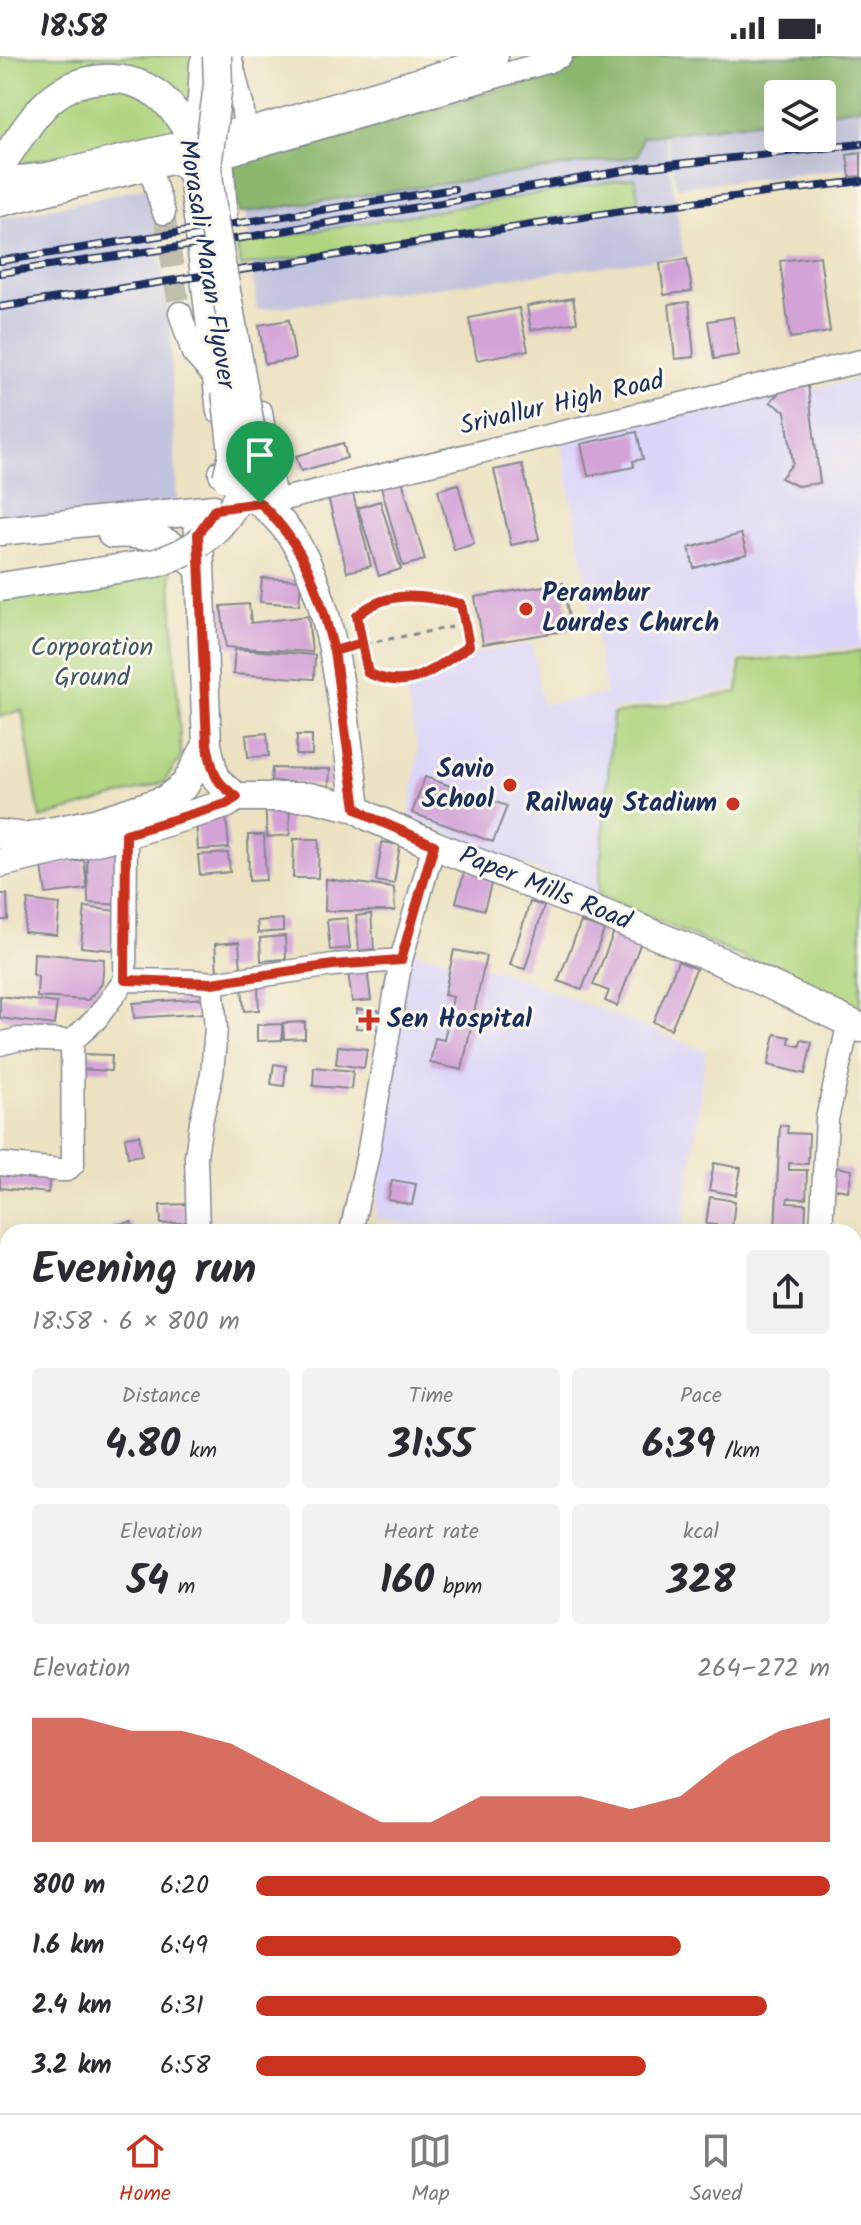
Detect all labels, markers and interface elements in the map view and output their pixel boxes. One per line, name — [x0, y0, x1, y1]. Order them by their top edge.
text: 18:58 — [40, 4, 107, 52]
map controls — [764, 80, 836, 152]
button: layers — [764, 80, 836, 152]
street label: Morasali Maran Flyover — [166, 136, 247, 393]
street label: Srivallur High Road — [456, 360, 669, 448]
pin — [226, 421, 294, 503]
icon: arrive — [238, 433, 282, 477]
place label: Perambur Lourdes Church — [542, 573, 719, 645]
marker: Perambur Lourdes Church — [517, 600, 535, 618]
park label: Corporation Ground — [31, 627, 153, 699]
place label: Savio School — [422, 749, 494, 821]
marker: Savio School — [501, 776, 519, 794]
place label: Railway Stadium — [525, 783, 717, 825]
marker: Railway Stadium — [724, 795, 742, 813]
street label: Paper Mills Road — [453, 835, 638, 943]
place label: Sen Hospital — [387, 999, 532, 1041]
marker: Sen Hospital — [358, 1009, 380, 1031]
text: Evening run — [32, 1236, 256, 1306]
button: share — [746, 1250, 830, 1334]
text: 18:58 · 6 × 800 m — [32, 1301, 240, 1343]
text: Distance — [121, 1379, 201, 1414]
text: Time — [409, 1379, 453, 1414]
text: Pace — [680, 1379, 722, 1414]
text: 4.80 — [105, 1414, 180, 1478]
text: 31:55 — [389, 1414, 473, 1478]
text: 6:39 — [642, 1414, 716, 1478]
text: km — [180, 1434, 217, 1469]
text: /km — [716, 1434, 760, 1469]
text: Elevation — [119, 1515, 203, 1550]
text: Heart rate — [383, 1515, 479, 1550]
text: kcal — [683, 1515, 719, 1550]
text: 54 — [127, 1550, 169, 1614]
text: 160 — [380, 1550, 434, 1614]
text: 328 — [667, 1550, 735, 1614]
text: m — [169, 1570, 195, 1605]
text: bpm — [434, 1570, 482, 1605]
text: Elevation — [32, 1648, 130, 1690]
text: 264–272 m — [697, 1648, 830, 1690]
text: 800 m — [32, 1865, 105, 1907]
text: 6:20 — [160, 1865, 209, 1907]
text: 1.6 km — [32, 1925, 104, 1967]
text: 6:49 — [160, 1925, 208, 1967]
text: 2.4 km — [32, 1985, 112, 2027]
text: 6:31 — [160, 1985, 204, 2027]
text: 3.2 km — [32, 2045, 112, 2087]
text: 6:58 — [160, 2045, 210, 2087]
tab: Home — [119, 2129, 171, 2212]
tab: Map — [408, 2129, 452, 2212]
tab: Saved — [690, 2129, 742, 2212]

